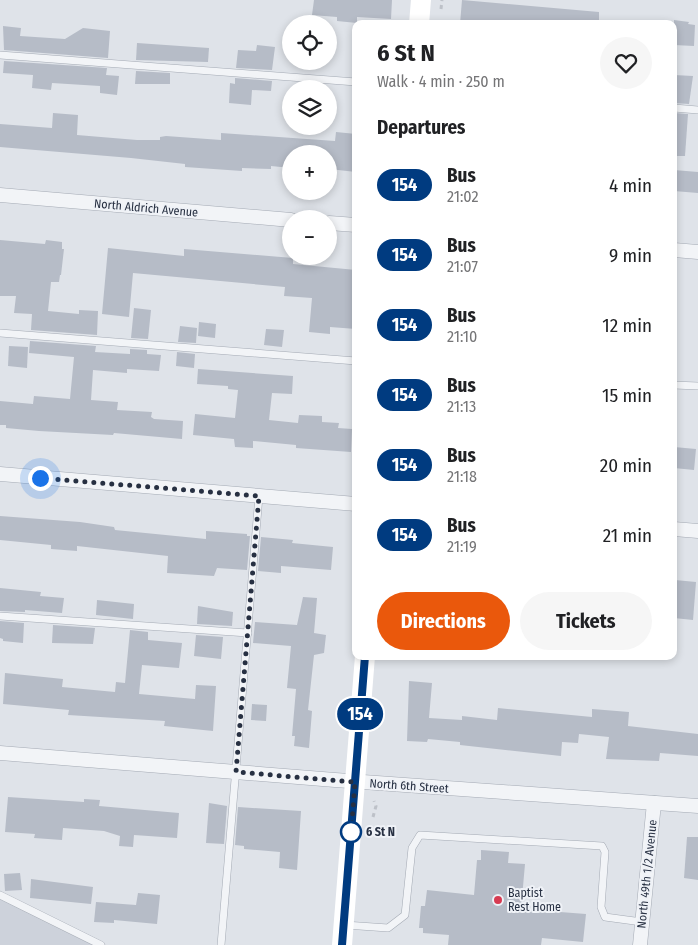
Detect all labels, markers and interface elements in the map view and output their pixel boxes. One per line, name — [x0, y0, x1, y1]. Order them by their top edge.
map controls — [282, 15, 337, 265]
button: locate — [282, 15, 337, 70]
button: heart — [600, 37, 652, 89]
text: 6 St N — [377, 39, 435, 67]
text: Walk · 4 min · 250 m — [377, 72, 505, 91]
button: layers — [282, 80, 337, 135]
text: Departures — [377, 116, 465, 139]
button: + — [282, 145, 337, 200]
text: Bus — [447, 164, 476, 187]
text: 154 — [392, 174, 417, 196]
text: 4 min — [609, 174, 652, 197]
text: 21:02 — [447, 187, 479, 206]
street label: North Aldrich Avenue — [93, 196, 199, 220]
button: − — [282, 210, 337, 265]
text: Bus — [447, 234, 476, 257]
text: 154 — [392, 244, 417, 266]
text: 9 min — [609, 244, 652, 267]
text: 21:07 — [447, 257, 478, 276]
text: Bus — [447, 304, 476, 327]
text: 154 — [392, 314, 417, 336]
text: 12 min — [602, 314, 652, 337]
text: 21:10 — [447, 327, 477, 346]
text: Bus — [447, 374, 476, 397]
text: 154 — [392, 384, 417, 406]
text: 15 min — [602, 384, 652, 407]
text: 21:13 — [447, 397, 476, 416]
text: Bus — [447, 444, 476, 467]
text: 154 — [392, 454, 417, 476]
text: 20 min — [600, 454, 652, 477]
your location — [28, 466, 53, 491]
text: 21:18 — [447, 467, 477, 486]
text: Bus — [447, 514, 476, 537]
text: 154 — [392, 524, 417, 546]
text: 21 min — [603, 524, 652, 547]
text: 21:19 — [447, 537, 477, 556]
button: Directions — [377, 592, 510, 650]
button: Tickets — [520, 592, 652, 650]
line badge: 154 — [331, 698, 389, 730]
text: 154 — [347, 703, 373, 725]
street label: North 6th Street — [369, 776, 449, 796]
street label: North 49th 1/2 Avenue — [634, 819, 660, 929]
marker: 6 St N — [340, 821, 362, 843]
place label: 6 St N — [366, 825, 395, 839]
place label: Baptist Rest Home — [508, 886, 561, 914]
marker: Baptist Rest Home — [492, 894, 504, 906]

